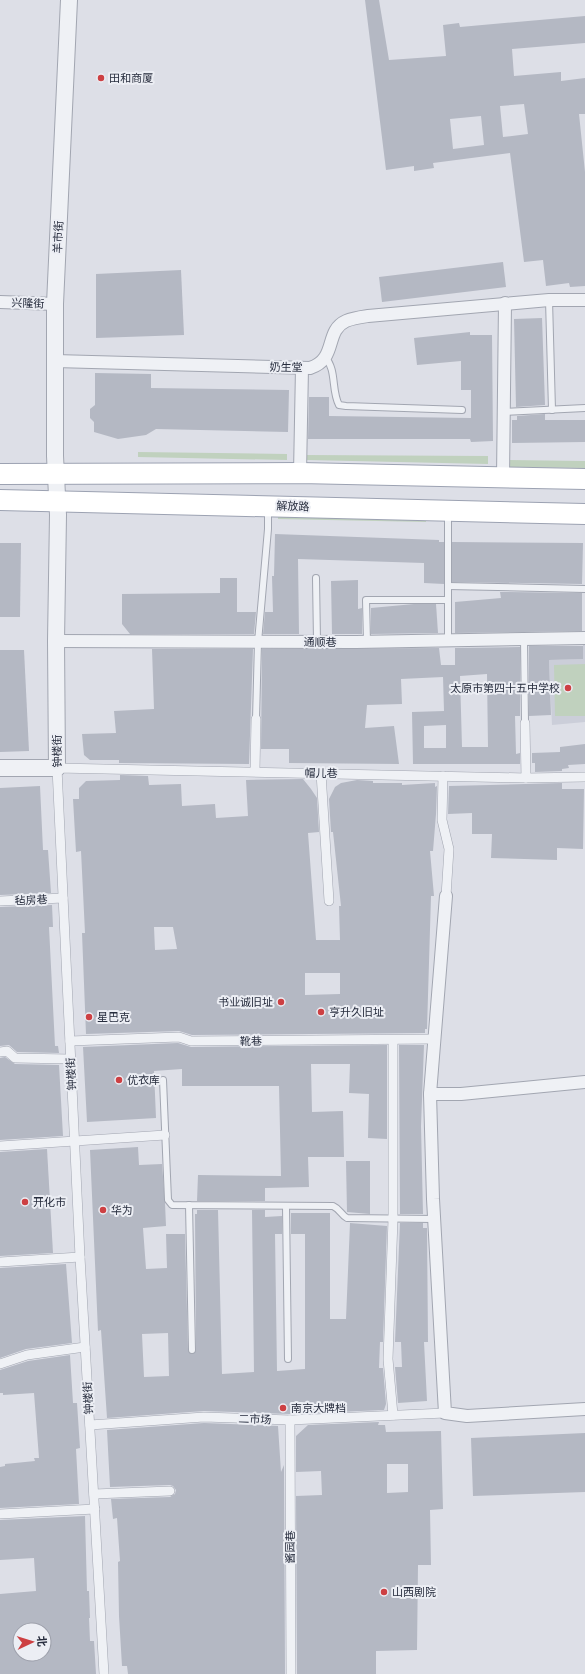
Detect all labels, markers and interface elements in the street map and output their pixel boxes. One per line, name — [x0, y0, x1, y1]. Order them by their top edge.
place label: 田和商厦 — [109, 72, 153, 84]
marker: 田和商厦 — [96, 73, 106, 83]
street label: 羊市街 — [51, 220, 65, 254]
street label: 兴隆街 — [11, 296, 45, 310]
street label: 奶生堂 — [269, 361, 303, 373]
street label: 解放路 — [276, 499, 310, 513]
street label: 通顺巷 — [303, 636, 337, 648]
place label: 太原市第四十五中学校 — [450, 682, 560, 694]
marker: 太原市第四十五中学校 — [563, 683, 573, 693]
street label: 钟楼街 — [51, 734, 63, 768]
street label: 帽儿巷 — [304, 767, 338, 779]
street label: 毡房巷 — [14, 893, 48, 907]
place label: 书业诚旧址 — [218, 996, 273, 1008]
marker: 书业诚旧址 — [276, 997, 286, 1007]
place label: 亨升久旧址 — [329, 1006, 384, 1018]
marker: 亨升久旧址 — [316, 1007, 326, 1017]
place label: 星巴克 — [97, 1011, 130, 1023]
marker: 星巴克 — [84, 1012, 94, 1022]
street label: 靴巷 — [240, 1035, 262, 1047]
street label: 钟楼街 — [64, 1057, 78, 1091]
place label: 优衣库 — [127, 1074, 160, 1086]
marker: 优衣库 — [114, 1075, 124, 1085]
place label: 开化市 — [33, 1196, 66, 1208]
marker: 开化市 — [20, 1197, 30, 1207]
place label: 华为 — [111, 1204, 133, 1216]
marker: 华为 — [98, 1205, 108, 1215]
street label: 钟楼街 — [81, 1381, 95, 1415]
place label: 南京大牌档 — [291, 1402, 346, 1414]
marker: 南京大牌档 — [278, 1403, 288, 1413]
street label: 二市场 — [238, 1412, 272, 1426]
street label: 酱园巷 — [284, 1531, 296, 1564]
place label: 山西剧院 — [392, 1586, 436, 1598]
marker: 山西剧院 — [379, 1587, 389, 1597]
north arrow — [12, 1622, 52, 1662]
text: 北 — [36, 1635, 48, 1647]

